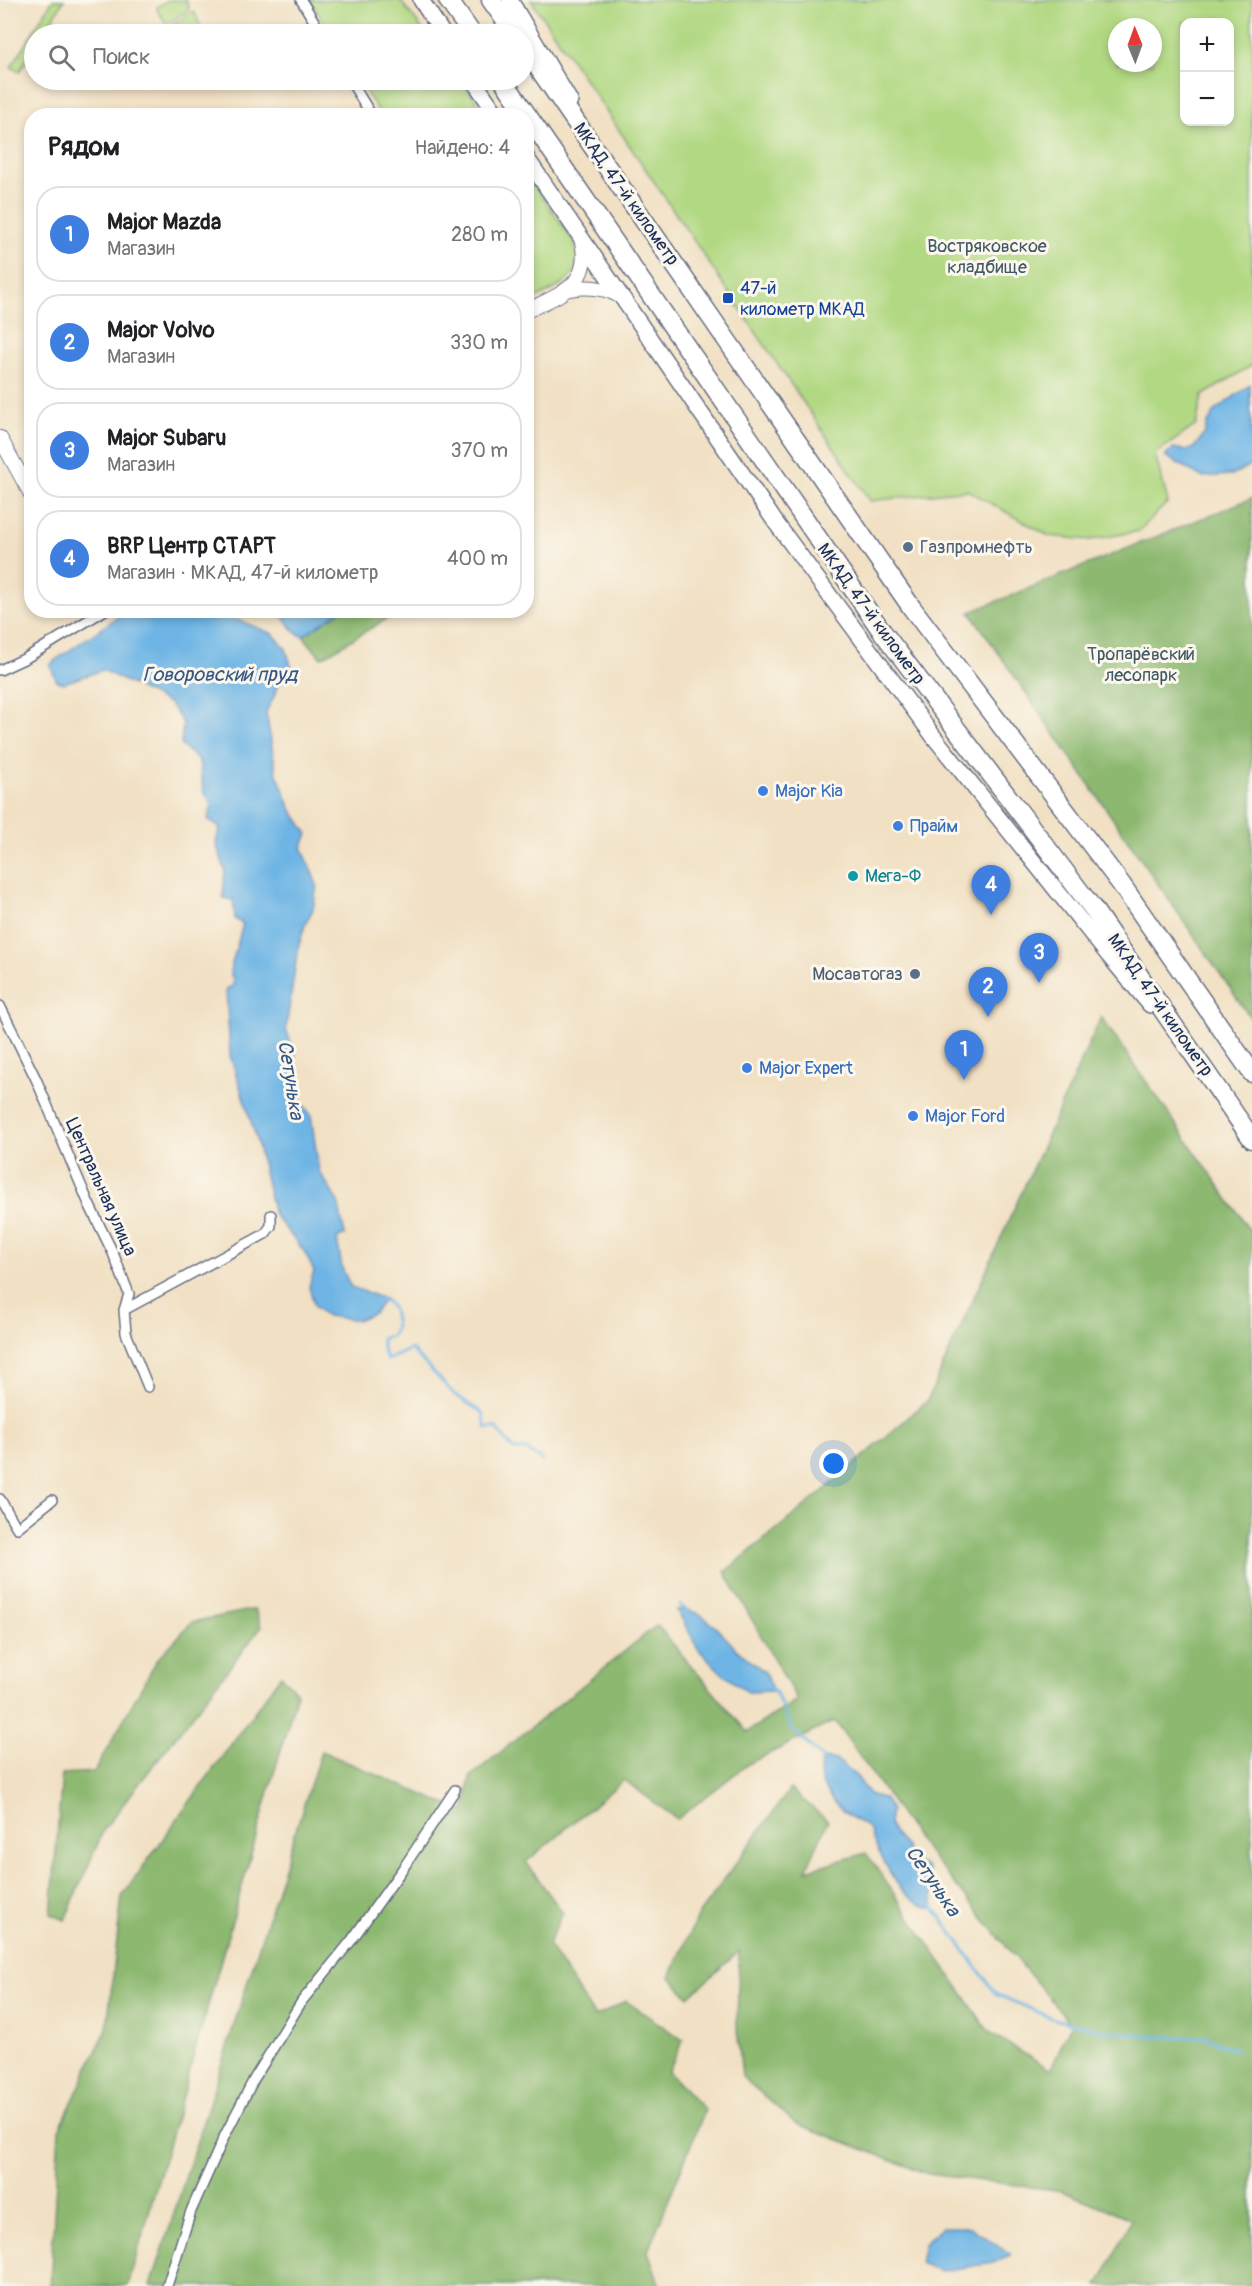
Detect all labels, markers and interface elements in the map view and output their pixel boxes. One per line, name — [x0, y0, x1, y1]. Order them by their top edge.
north arrow — [1108, 18, 1162, 72]
map controls — [1180, 18, 1234, 126]
button: + — [1180, 18, 1234, 72]
search box — [24, 24, 534, 90]
icon: search — [45, 41, 78, 74]
text: Поиск — [93, 43, 150, 71]
button: − — [1180, 72, 1234, 126]
street label: МКАД, 47-й километр — [568, 118, 684, 270]
text: Рядом — [48, 131, 120, 163]
text: Найдено: 4 — [415, 135, 510, 160]
text: Major Mazda — [107, 208, 221, 236]
text: 1 — [66, 222, 73, 247]
text: 280 m — [451, 222, 508, 247]
park label: Востряковское кладбище — [927, 235, 1047, 279]
text: Магазин — [107, 236, 175, 261]
place label: 47-й километр МКАД — [740, 277, 865, 321]
marker: 47-й километр МКАД — [721, 291, 735, 305]
text: Major Volvo — [107, 316, 215, 344]
text: 2 — [64, 330, 75, 355]
text: 330 m — [450, 330, 508, 355]
text: Магазин — [107, 344, 175, 369]
text: Major Subaru — [107, 424, 226, 452]
text: 3 — [64, 438, 75, 463]
text: 370 m — [451, 438, 508, 463]
text: Магазин — [107, 452, 175, 477]
text: BRP Центр СТАРТ — [107, 532, 276, 560]
place label: Газпромнефть — [920, 536, 1033, 559]
street label: МКАД, 47-й километр — [812, 539, 930, 689]
marker: Газпромнефть — [901, 540, 915, 554]
text: 4 — [64, 546, 75, 571]
text: 400 m — [447, 546, 508, 571]
text: Магазин · МКАД, 47-й километр — [107, 560, 378, 585]
park label: Тропарёвский лесопарк — [1087, 643, 1195, 687]
water label: Говоровский пруд — [143, 662, 299, 687]
place label: Major Kia — [775, 780, 843, 803]
marker: Major Kia — [756, 784, 770, 798]
place label: Прайм — [910, 815, 958, 838]
marker: Прайм — [891, 819, 905, 833]
place label: Мега-Ф — [865, 865, 921, 888]
pin: 4 — [972, 866, 1010, 915]
marker: Мега-Ф — [846, 869, 860, 883]
street label: МКАД, 47-й километр — [1102, 929, 1218, 1081]
pin: 3 — [1020, 934, 1058, 983]
place label: Мосавтогаз — [812, 963, 903, 986]
marker: Мосавтогаз — [908, 967, 922, 981]
pin: 2 — [968, 968, 1008, 1017]
pin: 1 — [944, 1030, 984, 1080]
water label: Сетунька — [272, 1039, 310, 1123]
place label: Major Expert — [759, 1057, 854, 1080]
marker: Major Expert — [740, 1061, 754, 1075]
place label: Major Ford — [925, 1105, 1005, 1128]
marker: Major Ford — [906, 1109, 920, 1123]
street label: Центральная улица — [60, 1114, 142, 1260]
your location — [819, 1449, 848, 1478]
water label: Сетунька — [900, 1841, 967, 1922]

